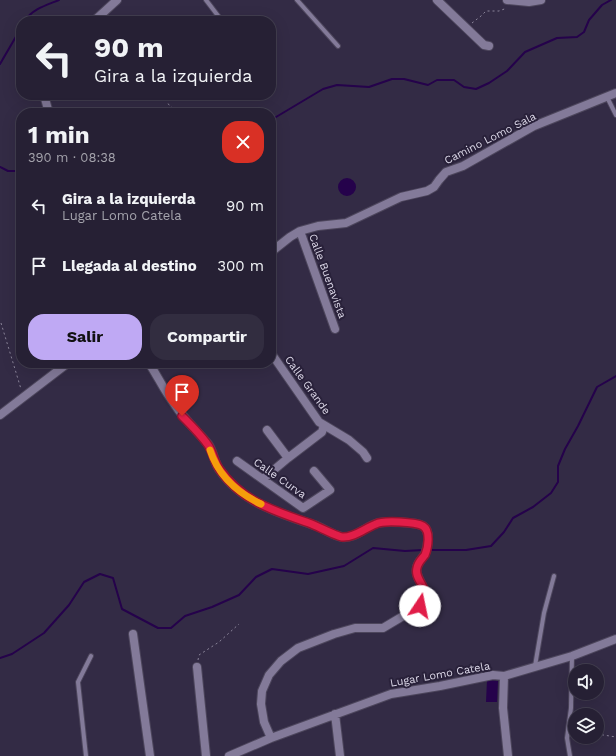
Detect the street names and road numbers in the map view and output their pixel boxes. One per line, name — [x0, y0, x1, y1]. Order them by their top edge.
street label: Camino Lomo Sala — [442, 110, 538, 167]
street label: Calle Buenavista — [306, 232, 349, 320]
street label: Calle Grande — [282, 353, 333, 417]
street label: Calle Curva — [251, 456, 309, 501]
street label: Lugar Lomo Catela — [389, 659, 491, 690]

